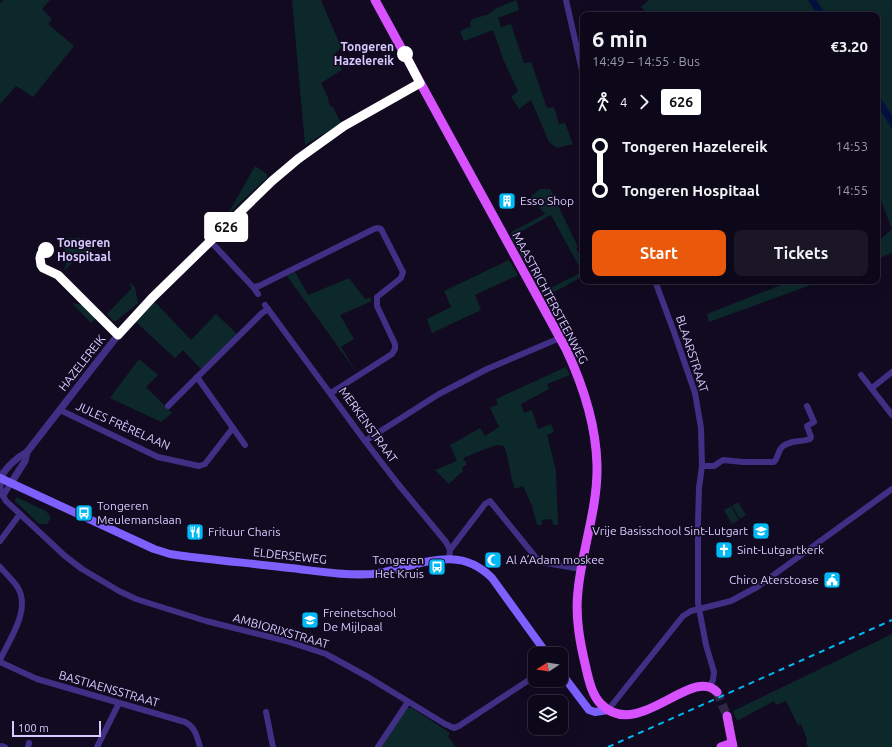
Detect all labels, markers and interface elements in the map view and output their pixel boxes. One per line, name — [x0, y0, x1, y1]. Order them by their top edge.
text: 6 min — [592, 26, 648, 51]
text: €3.20 — [830, 38, 868, 55]
place label: Tongeren Hazelereik — [334, 40, 394, 67]
marker: Tongeren Hazelereik — [397, 46, 413, 62]
text: 14:49 – 14:55 · Bus — [592, 54, 700, 68]
icon: walk — [592, 91, 614, 113]
icon: forward — [633, 91, 655, 113]
text: 626 — [669, 94, 693, 110]
text: 4 — [620, 95, 627, 109]
text: Tongeren Hazelereik — [622, 138, 768, 155]
text: 14:53 — [835, 139, 868, 153]
text: Tongeren Hospitaal — [622, 182, 759, 199]
text: 14:55 — [835, 183, 868, 197]
building icon: Esso Shop — [497, 191, 517, 211]
place label: Esso Shop — [520, 194, 574, 207]
line badge: 626 — [203, 214, 249, 240]
text: 626 — [214, 219, 238, 235]
street label: MAASTRICHTERSTEENWEG — [510, 230, 591, 366]
button: Start — [592, 230, 726, 276]
button: Tickets — [734, 230, 868, 276]
place label: Tongeren Hospitaal — [57, 236, 111, 263]
marker: Tongeren Hospitaal — [38, 242, 54, 258]
street label: BLAARSTRAAT — [674, 314, 711, 394]
street label: HAZELEREIK — [56, 332, 108, 393]
street label: MERKENSTRAAT — [337, 384, 400, 465]
street label: JULES FRÈRELAAN — [74, 399, 172, 452]
place label: Tongeren Meulemanslaan — [97, 499, 182, 526]
bus stop icon: Tongeren Meulemanslaan — [74, 503, 94, 523]
school or university icon: Vrije Basisschool Sint-Lutgart — [751, 521, 771, 541]
restaurant icon: Frituur Charis — [185, 522, 205, 542]
place label: Vrije Basisschool Sint-Lutgart — [592, 524, 748, 537]
place label: Frituur Charis — [208, 525, 280, 538]
church icon: Sint-Lutgartkerk — [714, 540, 734, 560]
place label: Sint-Lutgartkerk — [737, 543, 824, 556]
street label: ELDERSEWEG — [252, 545, 328, 566]
mosque icon: Al A’Adam moskee — [483, 550, 503, 570]
place label: Tongeren Het Kruis — [372, 553, 424, 580]
place label: Al A’Adam moskee — [506, 553, 604, 566]
bus stop icon: Tongeren Het Kruis — [427, 557, 447, 577]
public building icon: Chiro Aterstoase — [822, 570, 842, 590]
place label: Chiro Aterstoase — [729, 573, 819, 586]
place label: Freinetschool De Mijlpaal — [323, 606, 396, 633]
school or university icon: Freinetschool De Mijlpaal — [300, 610, 320, 630]
street label: AMBIORIXSTRAAT — [232, 611, 331, 650]
north arrow — [528, 647, 568, 687]
map controls — [528, 647, 568, 735]
street label: BASTIAENSSTRAAT — [57, 668, 161, 709]
button: layers — [528, 695, 568, 735]
scale bar — [12, 719, 101, 738]
text: 100 m — [18, 722, 49, 734]

